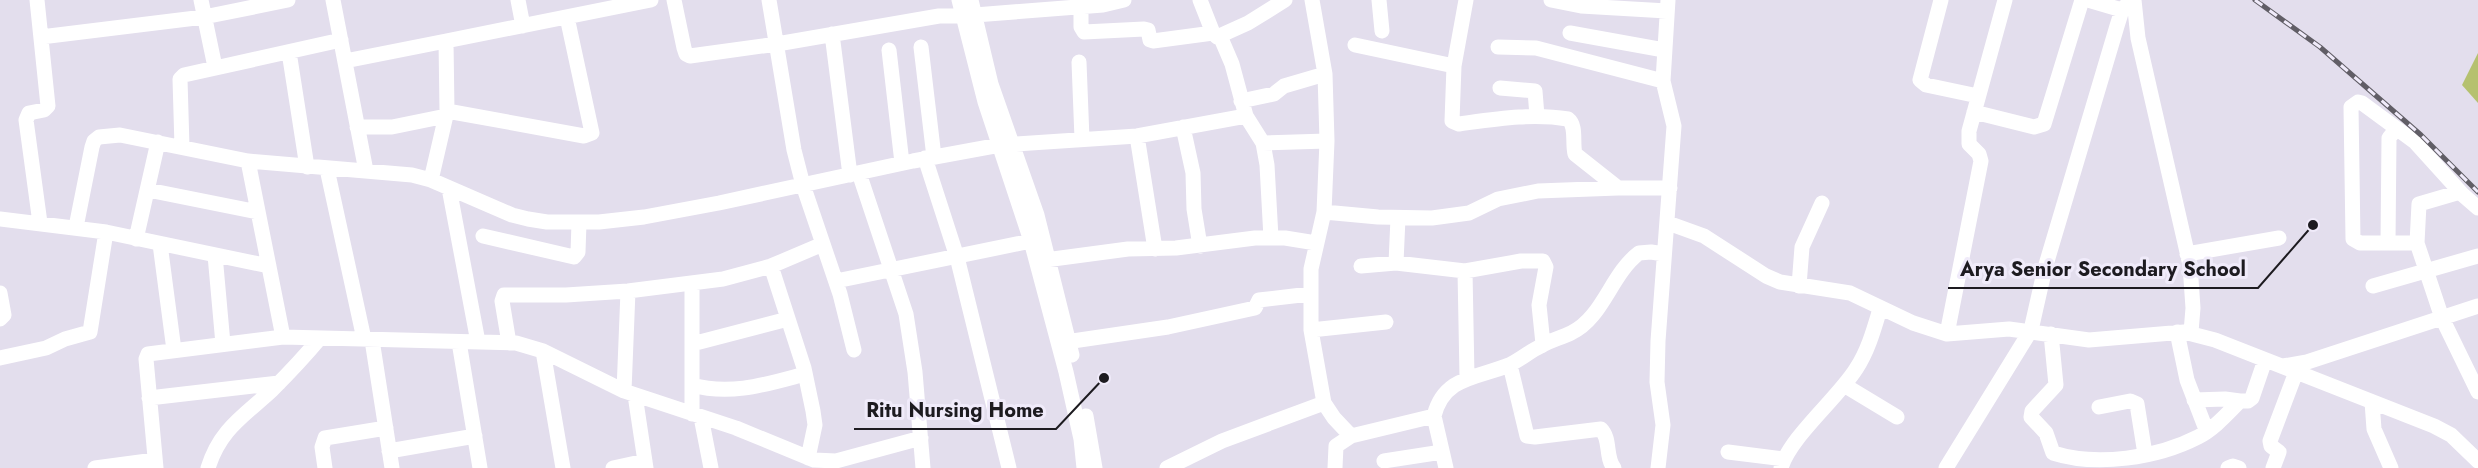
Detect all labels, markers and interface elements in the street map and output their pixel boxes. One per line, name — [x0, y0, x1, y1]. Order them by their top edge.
callout: Arya Senior Secondary School — [1948, 250, 2258, 288]
text: Arya Senior Secondary School — [1959, 255, 2246, 284]
callout: Ritu Nursing Home — [854, 391, 1056, 429]
text: Ritu Nursing Home — [866, 396, 1044, 425]

